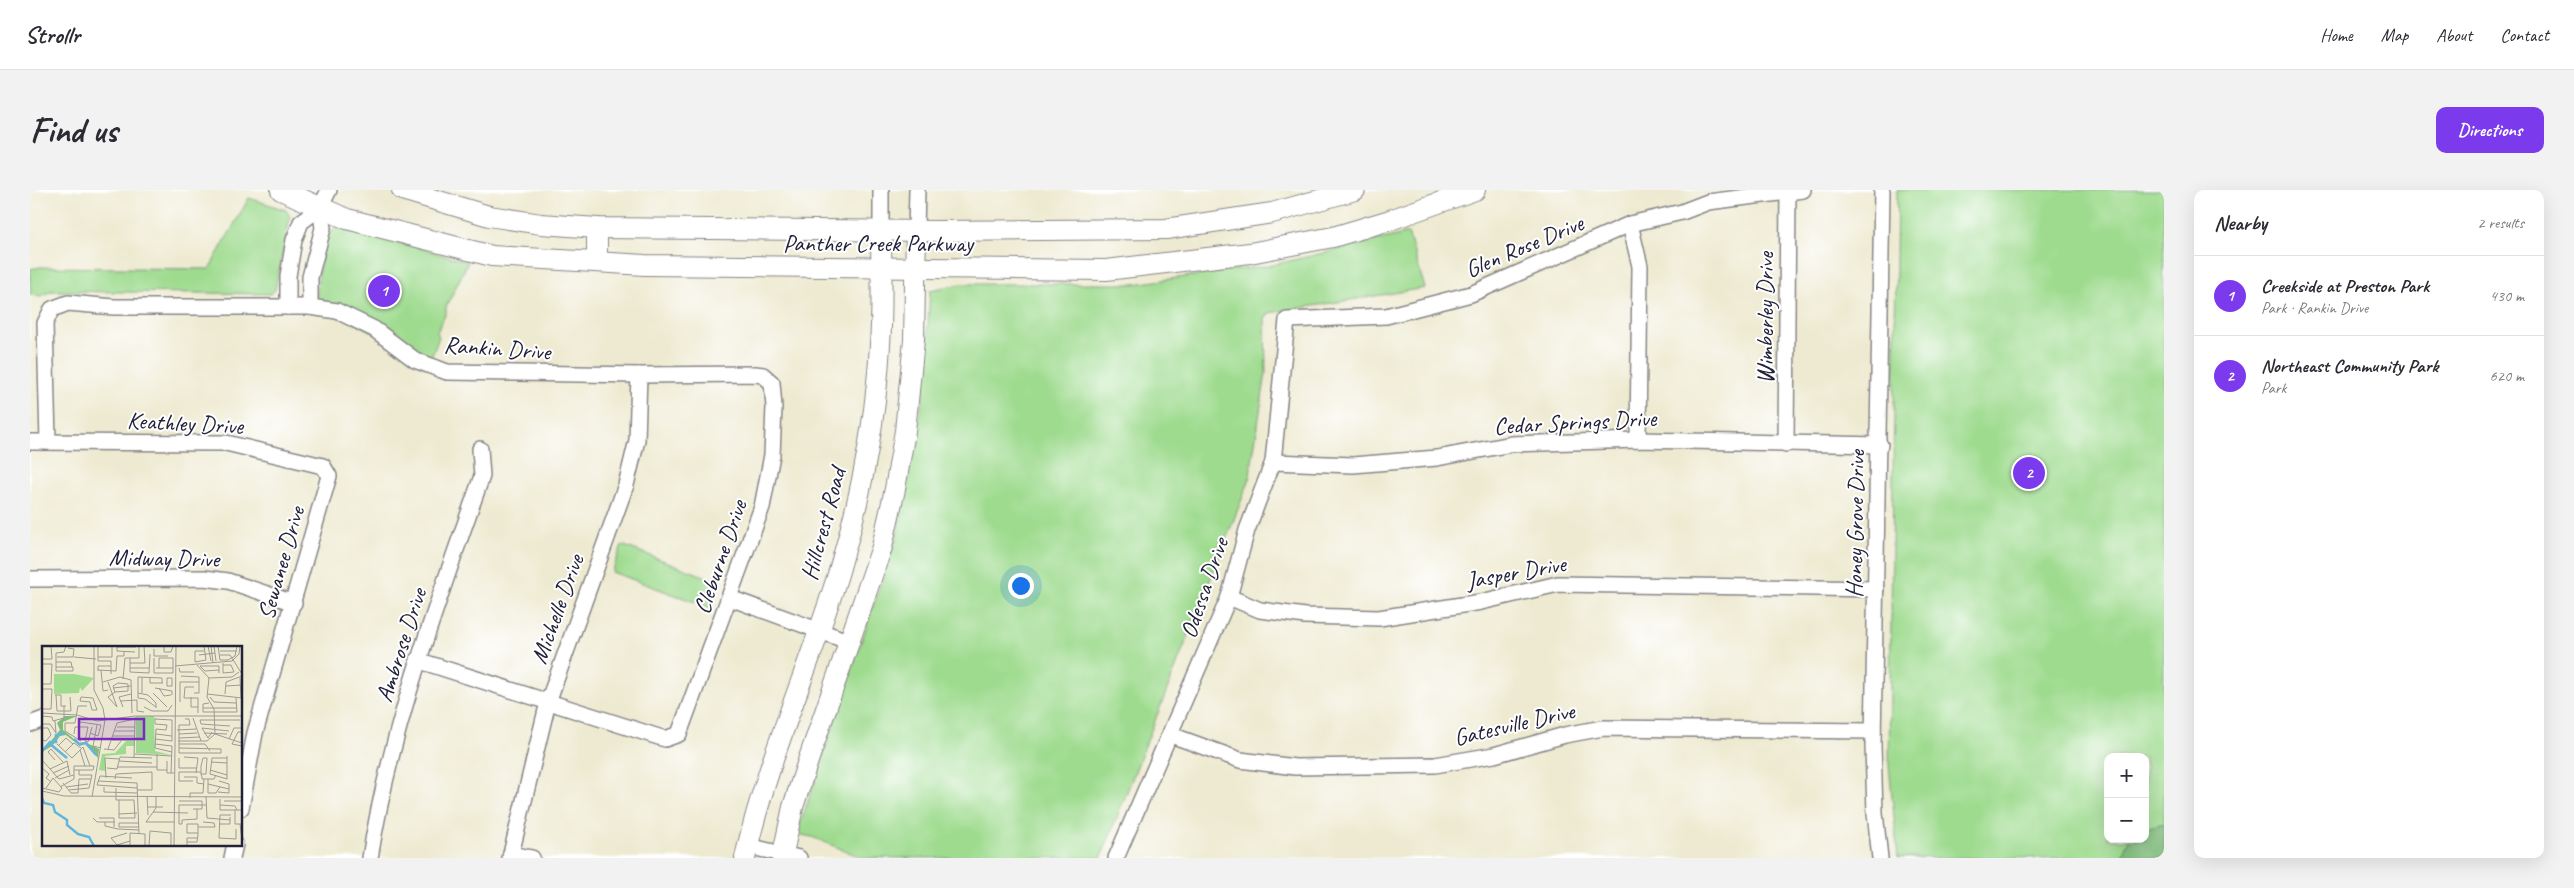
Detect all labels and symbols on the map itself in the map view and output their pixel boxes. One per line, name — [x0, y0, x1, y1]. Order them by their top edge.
street label: Glen Rose Drive — [1460, 207, 1590, 284]
street label: Panther Creek Parkway — [783, 228, 975, 258]
street label: Wimberley Drive — [1750, 250, 1780, 384]
pin: 1 — [368, 272, 400, 310]
street label: Rankin Drive — [443, 329, 553, 367]
street label: Cedar Springs Drive — [1493, 403, 1659, 441]
street label: Keathley Drive — [126, 405, 246, 441]
street label: Honey Grove Drive — [1839, 448, 1871, 598]
pin: 2 — [2013, 454, 2045, 492]
street label: Hillcrest Road — [794, 461, 853, 583]
street label: Cleburne Drive — [687, 494, 754, 618]
street label: Sewanee Drive — [251, 501, 312, 623]
street label: Odessa Drive — [1173, 532, 1236, 642]
street label: Midway Drive — [109, 542, 222, 574]
street label: Michelle Drive — [523, 548, 591, 668]
street label: Jasper Drive — [1463, 548, 1570, 596]
your location — [1008, 573, 1034, 599]
street label: Ambrose Drive — [369, 582, 434, 706]
inset map — [42, 646, 242, 846]
street label: Gatesville Drive — [1451, 695, 1579, 752]

